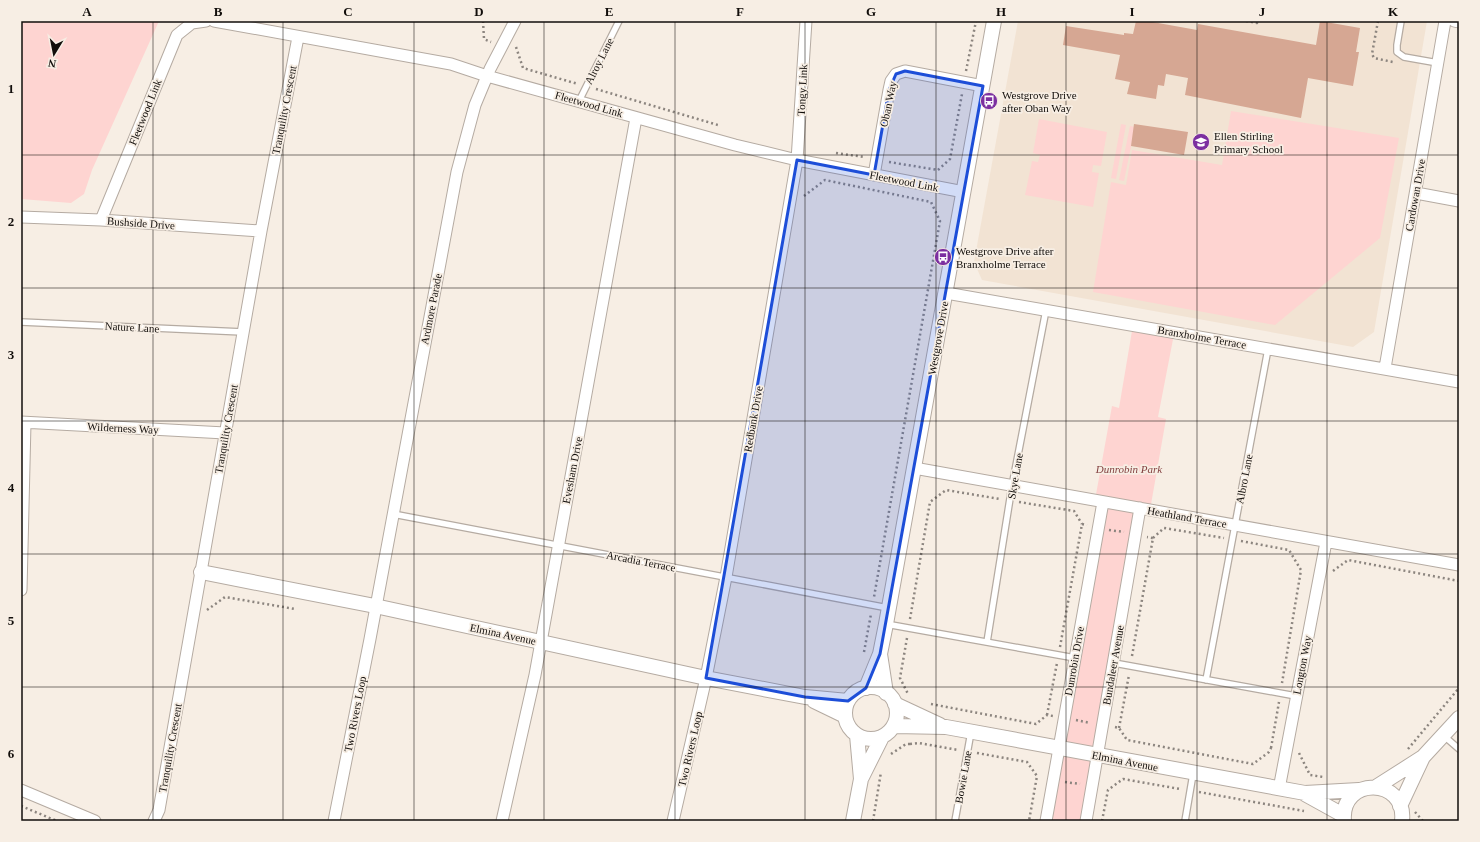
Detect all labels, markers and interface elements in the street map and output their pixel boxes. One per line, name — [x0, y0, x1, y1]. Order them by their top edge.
text: A — [82, 4, 92, 19]
text: B — [214, 4, 223, 19]
text: C — [343, 4, 353, 19]
text: D — [474, 4, 484, 19]
text: E — [605, 4, 613, 19]
text: F — [736, 4, 744, 19]
text: G — [866, 4, 876, 19]
text: H — [996, 4, 1006, 19]
text: I — [1129, 4, 1135, 19]
text: J — [1259, 4, 1266, 19]
text: K — [1388, 4, 1399, 19]
north arrow — [34, 34, 74, 74]
street label: Alroy Lane — [582, 36, 616, 86]
text: N — [47, 57, 57, 70]
street label: Tongy Link — [795, 63, 809, 116]
street label: Tranquility Crescent — [269, 65, 299, 155]
street label: Fleetwood Link — [126, 77, 164, 147]
street label: Oban Way — [877, 80, 899, 128]
text: 1 — [8, 81, 14, 96]
street label: Fleetwood Link — [554, 89, 625, 120]
place label: Westgrove Drive after Oban Way — [1002, 89, 1077, 114]
bus stop icon: Westgrove Drive after Oban Way — [979, 91, 999, 111]
place label: Ellen Stirling Primary School — [1214, 130, 1283, 155]
school or university icon: Ellen Stirling Primary School — [1191, 132, 1211, 152]
street label: Cardowan Drive — [1403, 158, 1427, 232]
street label: Fleetwood Link — [869, 168, 940, 194]
text: 2 — [8, 214, 14, 229]
street label: Bushside Drive — [107, 215, 176, 231]
place label: Westgrove Drive after Branxholme Terrace — [956, 245, 1054, 270]
bus stop icon: Westgrove Drive after Branxholme Terrace — [933, 247, 953, 267]
street label: Ardmore Parade — [418, 272, 444, 346]
street label: Westgrove Drive — [926, 300, 950, 376]
street label: Nature Lane — [104, 320, 160, 334]
street label: Branxholme Terrace — [1157, 323, 1247, 351]
text: 3 — [8, 347, 15, 362]
street label: Tranquility Crescent — [212, 383, 240, 475]
street label: Redbank Drive — [741, 385, 765, 453]
street label: Wilderness Way — [87, 420, 160, 436]
street label: Evesham Drive — [560, 435, 584, 505]
street label: Skye Lane — [1005, 452, 1025, 500]
street label: Albro Lane — [1233, 453, 1255, 505]
park label: Dunrobin Park — [1095, 463, 1163, 475]
text: 4 — [8, 480, 15, 495]
street label: Heathland Terrace — [1146, 504, 1228, 530]
street label: Arcadia Terrace — [605, 548, 677, 574]
text: 5 — [8, 613, 15, 628]
street label: Elmina Avenue — [469, 621, 537, 647]
street label: Bundaleer Avenue — [1100, 624, 1126, 706]
street label: Dunrobin Drive — [1062, 625, 1086, 696]
street label: Longton Way — [1290, 634, 1314, 695]
street label: Two Rivers Loop — [342, 675, 368, 753]
street label: Tranquility Crescent — [156, 702, 184, 794]
street label: Two Rivers Loop — [676, 710, 705, 788]
text: 6 — [8, 746, 15, 761]
street label: Elmina Avenue — [1091, 749, 1159, 773]
street label: Bowie Lane — [952, 750, 974, 804]

